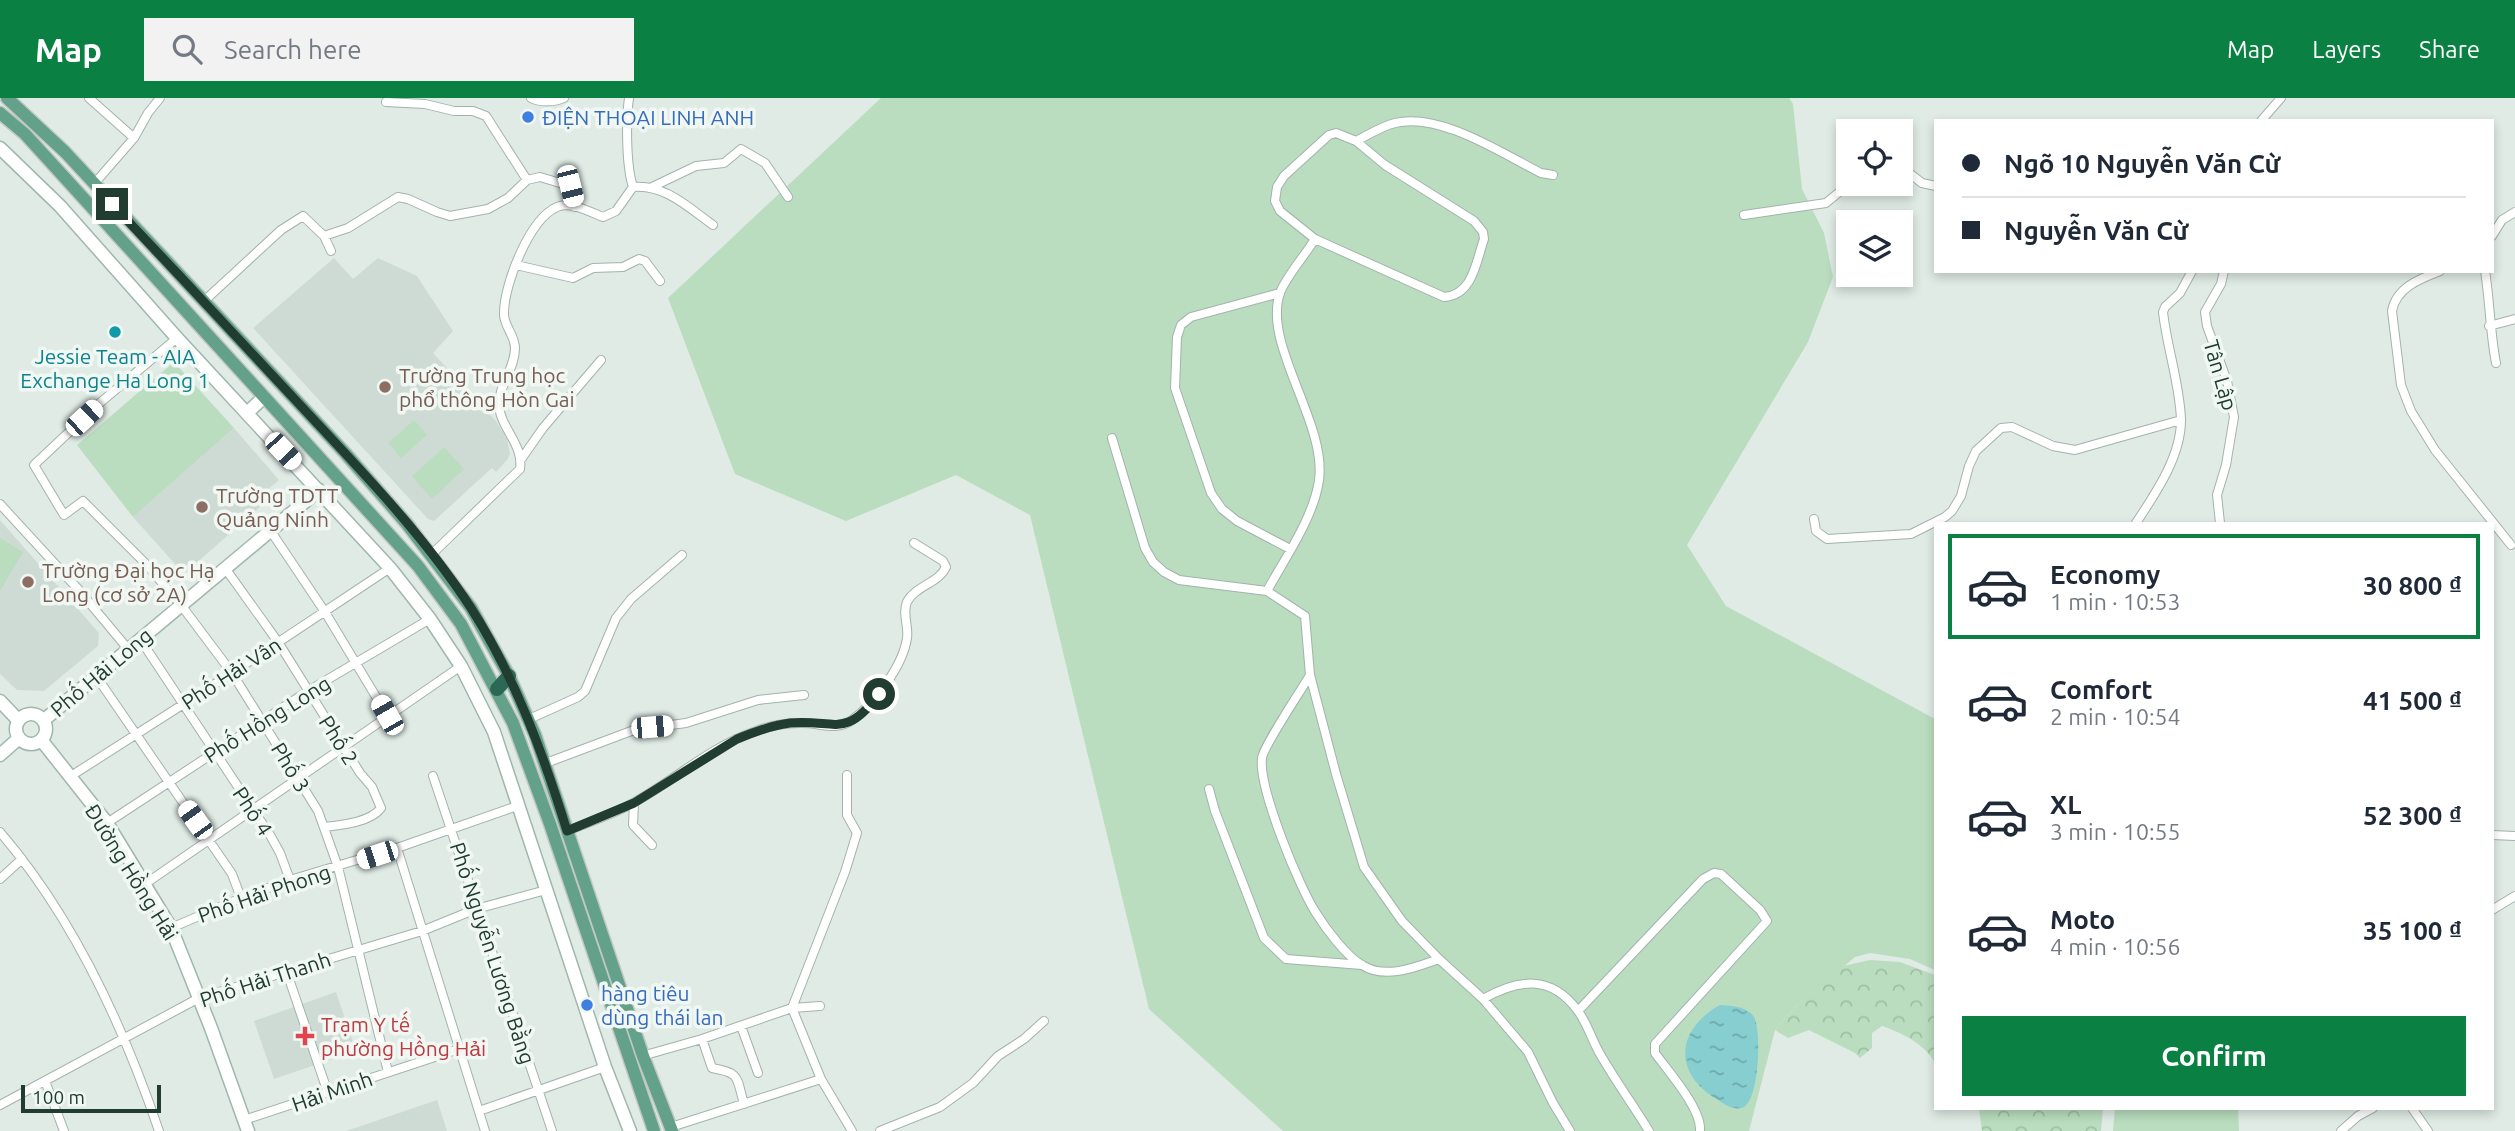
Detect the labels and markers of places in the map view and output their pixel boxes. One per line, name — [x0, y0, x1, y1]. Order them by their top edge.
place label: ĐIỆN THOẠI LINH ANH — [542, 105, 754, 129]
marker: ĐIỆN THOẠI LINH ANH — [520, 109, 536, 125]
marker: Jessie Team - AIA Exchange Ha Long 1 — [107, 324, 123, 340]
place label: Jessie Team - AIA Exchange Ha Long 1 — [20, 344, 210, 392]
place label: Trường Trung học phổ thông Hòn Gai — [399, 363, 575, 411]
marker: Trường Trung học phổ thông Hòn Gai — [377, 379, 393, 395]
place label: Trường TDTT Quảng Ninh — [216, 483, 339, 531]
marker: Trường TDTT Quảng Ninh — [194, 499, 210, 515]
place label: Trường Đại học Hạ Long (cơ sở 2A) — [42, 558, 215, 606]
marker: Trường Đại học Hạ Long (cơ sở 2A) — [20, 574, 36, 590]
place label: hàng tiêu dùng thái lan — [601, 981, 723, 1029]
marker: hàng tiêu dùng thái lan — [579, 997, 595, 1013]
place label: Trạm Y tế phường Hồng Hải — [321, 1010, 486, 1060]
marker: Trạm Y tế phường Hồng Hải — [295, 1026, 315, 1046]

